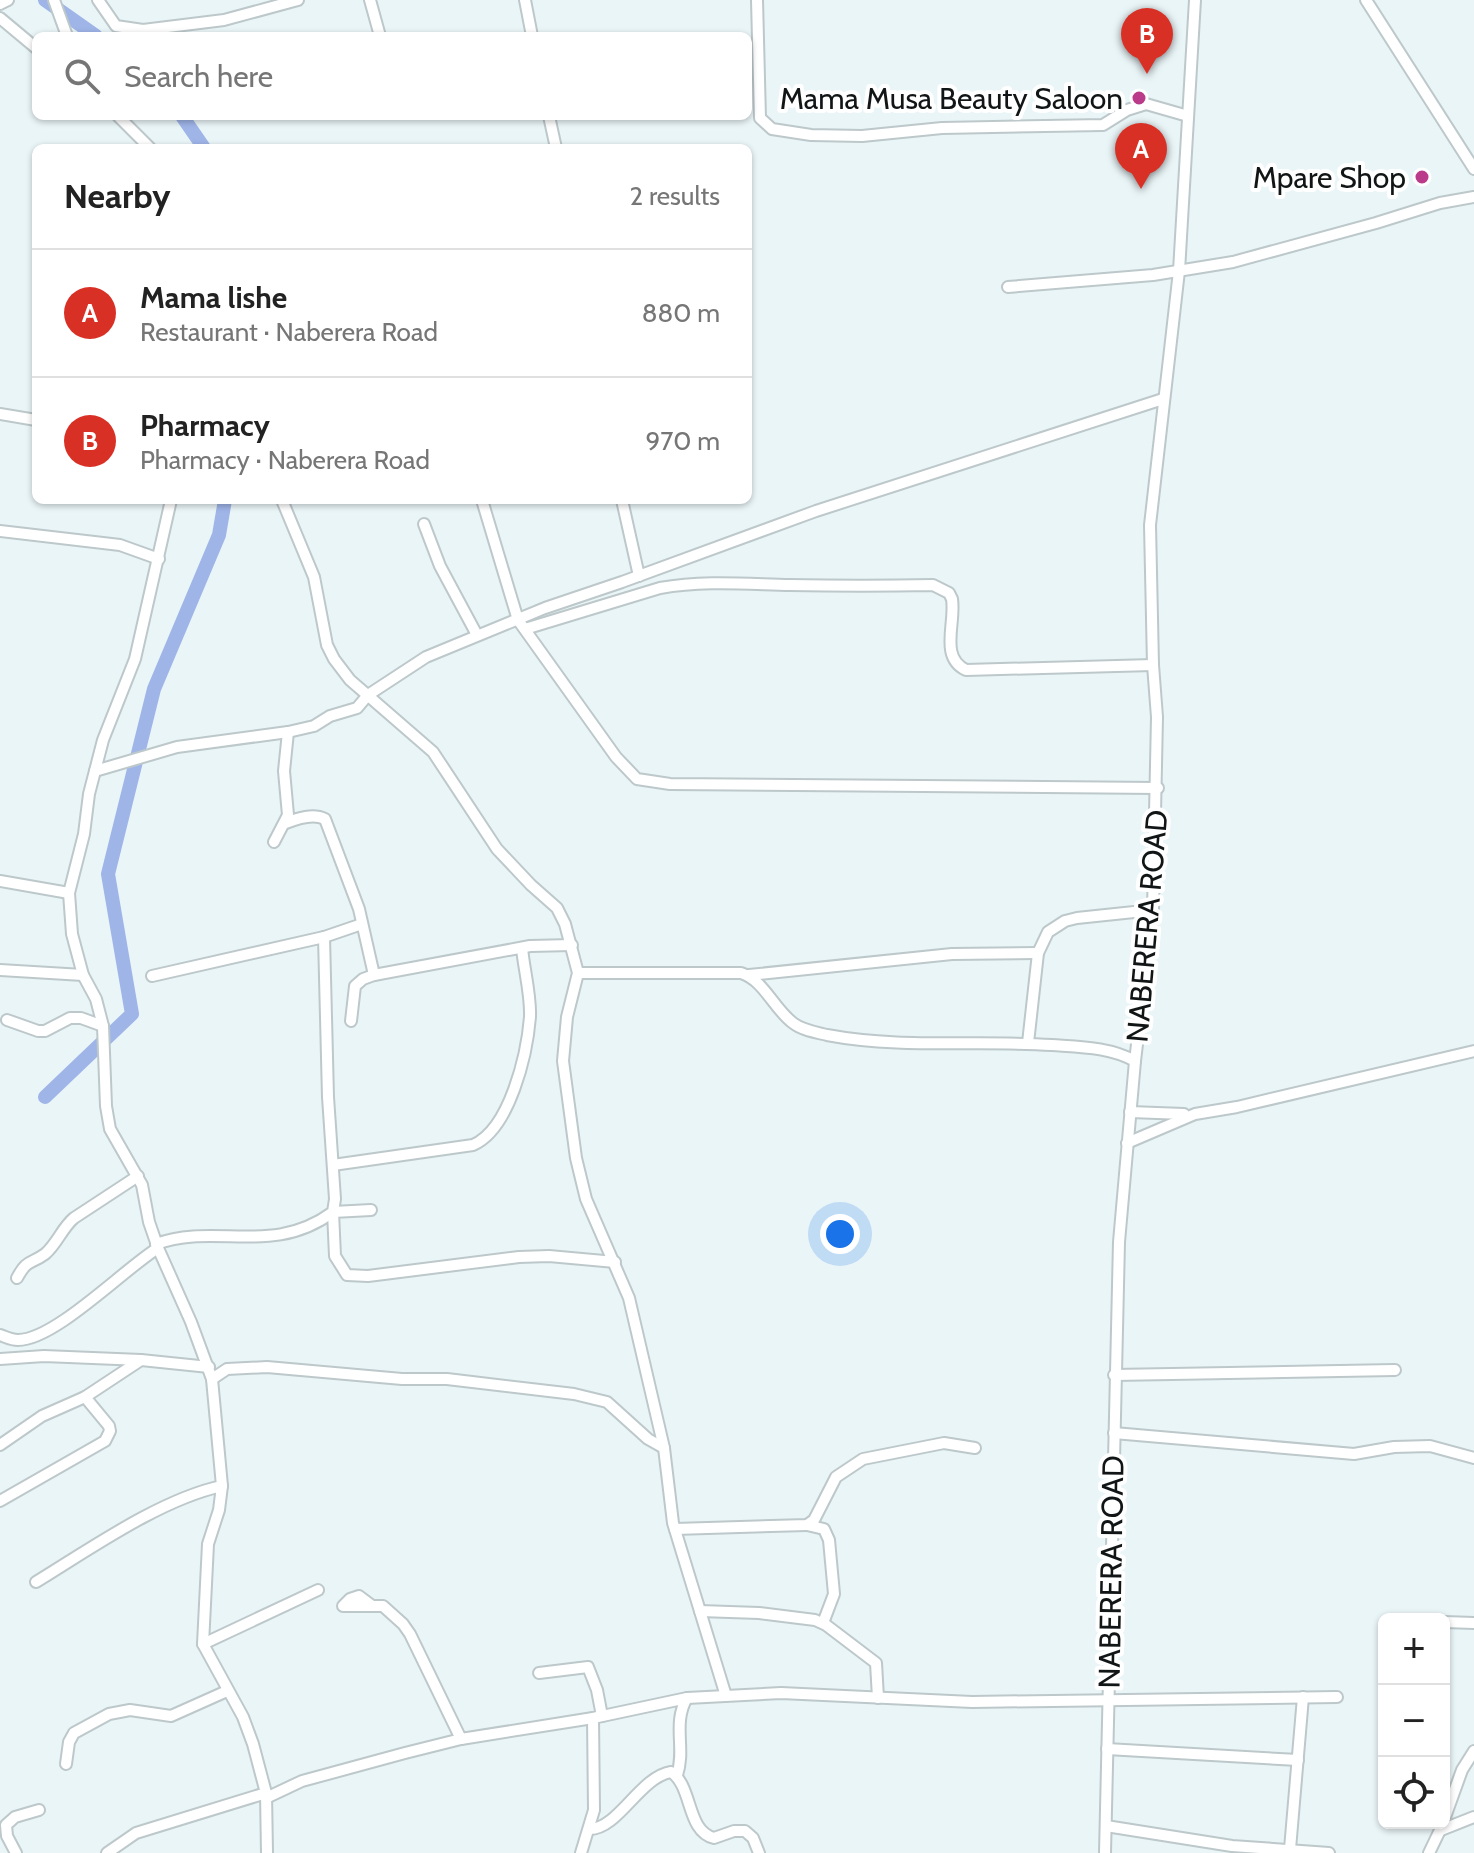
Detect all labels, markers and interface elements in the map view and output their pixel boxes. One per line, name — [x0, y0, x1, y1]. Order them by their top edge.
pin: B — [1121, 8, 1173, 74]
search box — [32, 32, 752, 120]
icon: search — [60, 54, 104, 98]
text: Search here — [124, 58, 273, 95]
place label: Mama Musa Beauty Saloon — [780, 80, 1123, 117]
marker: Mama Musa Beauty Saloon — [1130, 89, 1148, 107]
pin: A — [1115, 123, 1167, 189]
place label: Mpare Shop — [1253, 159, 1406, 196]
marker: Mpare Shop — [1413, 168, 1431, 186]
text: Nearby — [64, 175, 171, 217]
text: 2 results — [629, 180, 720, 212]
text: Mama lishe — [140, 279, 287, 316]
text: A — [82, 297, 98, 329]
text: 880 m — [642, 297, 720, 329]
text: Restaurant · Naberera Road — [140, 316, 438, 348]
text: Pharmacy — [140, 407, 270, 444]
text: B — [82, 425, 98, 457]
text: 970 m — [646, 425, 720, 457]
text: Pharmacy · Naberera Road — [140, 444, 430, 476]
street label: NABERERA ROAD — [1118, 808, 1176, 1044]
your location — [820, 1214, 860, 1254]
street label: NABERERA ROAD — [1090, 1455, 1132, 1689]
map controls — [1378, 1613, 1450, 1829]
button: + — [1378, 1613, 1450, 1685]
button: − — [1378, 1685, 1450, 1757]
button: locate — [1378, 1757, 1450, 1829]

